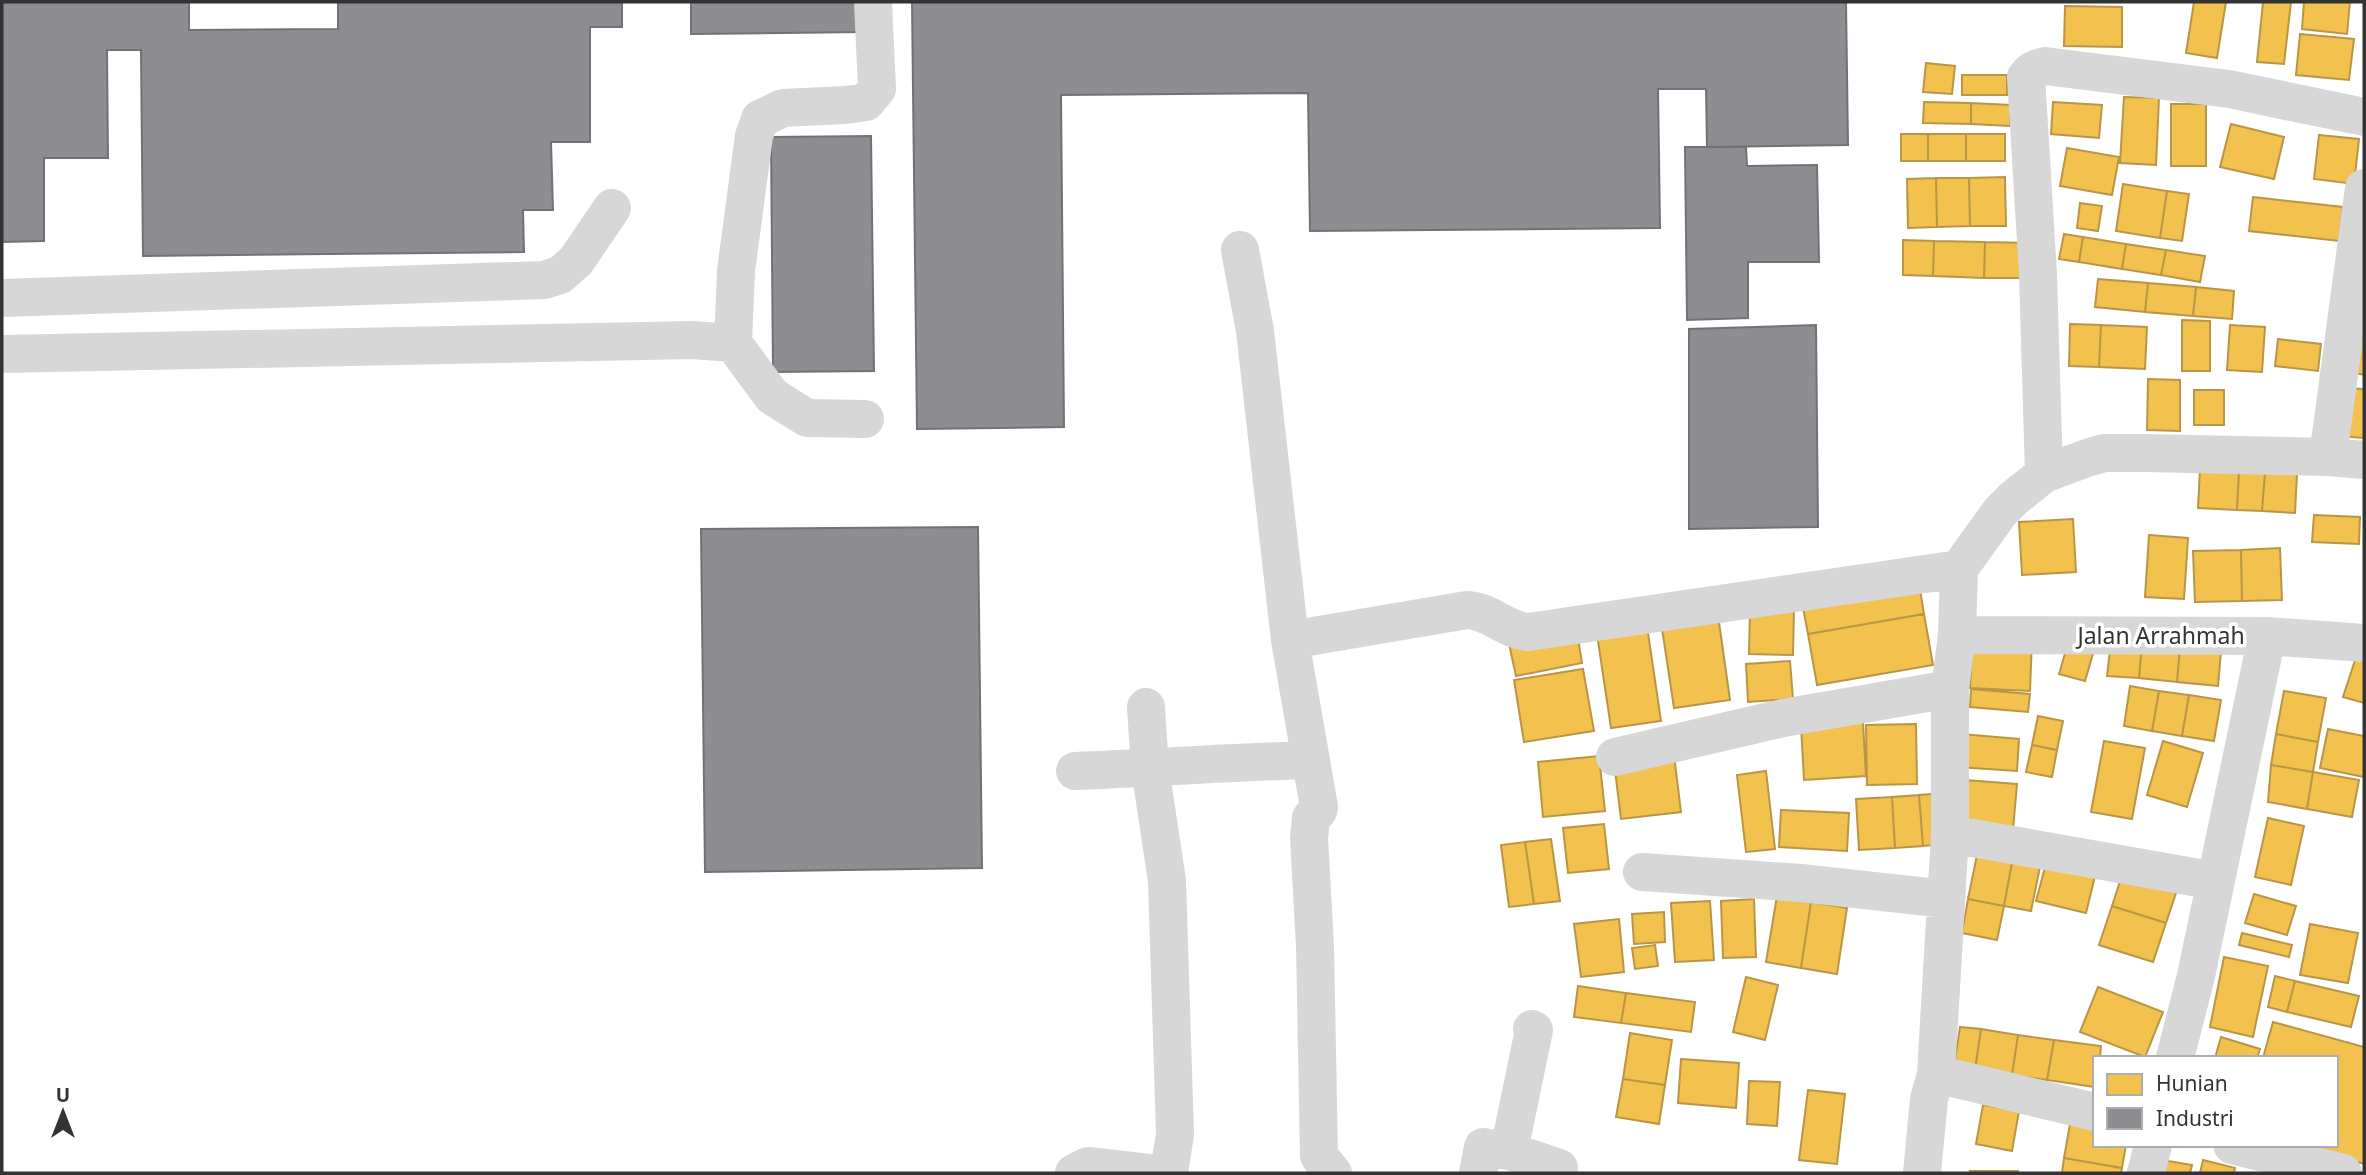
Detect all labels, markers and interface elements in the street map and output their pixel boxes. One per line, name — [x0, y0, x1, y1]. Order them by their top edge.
street label: Jalan Arrahmah — [2075, 619, 2245, 651]
legend — [2093, 1056, 2338, 1147]
text: Hunian — [2156, 1069, 2228, 1097]
north arrow — [28, 1077, 98, 1147]
text: U — [56, 1082, 70, 1108]
text: Industri — [2156, 1104, 2234, 1132]

